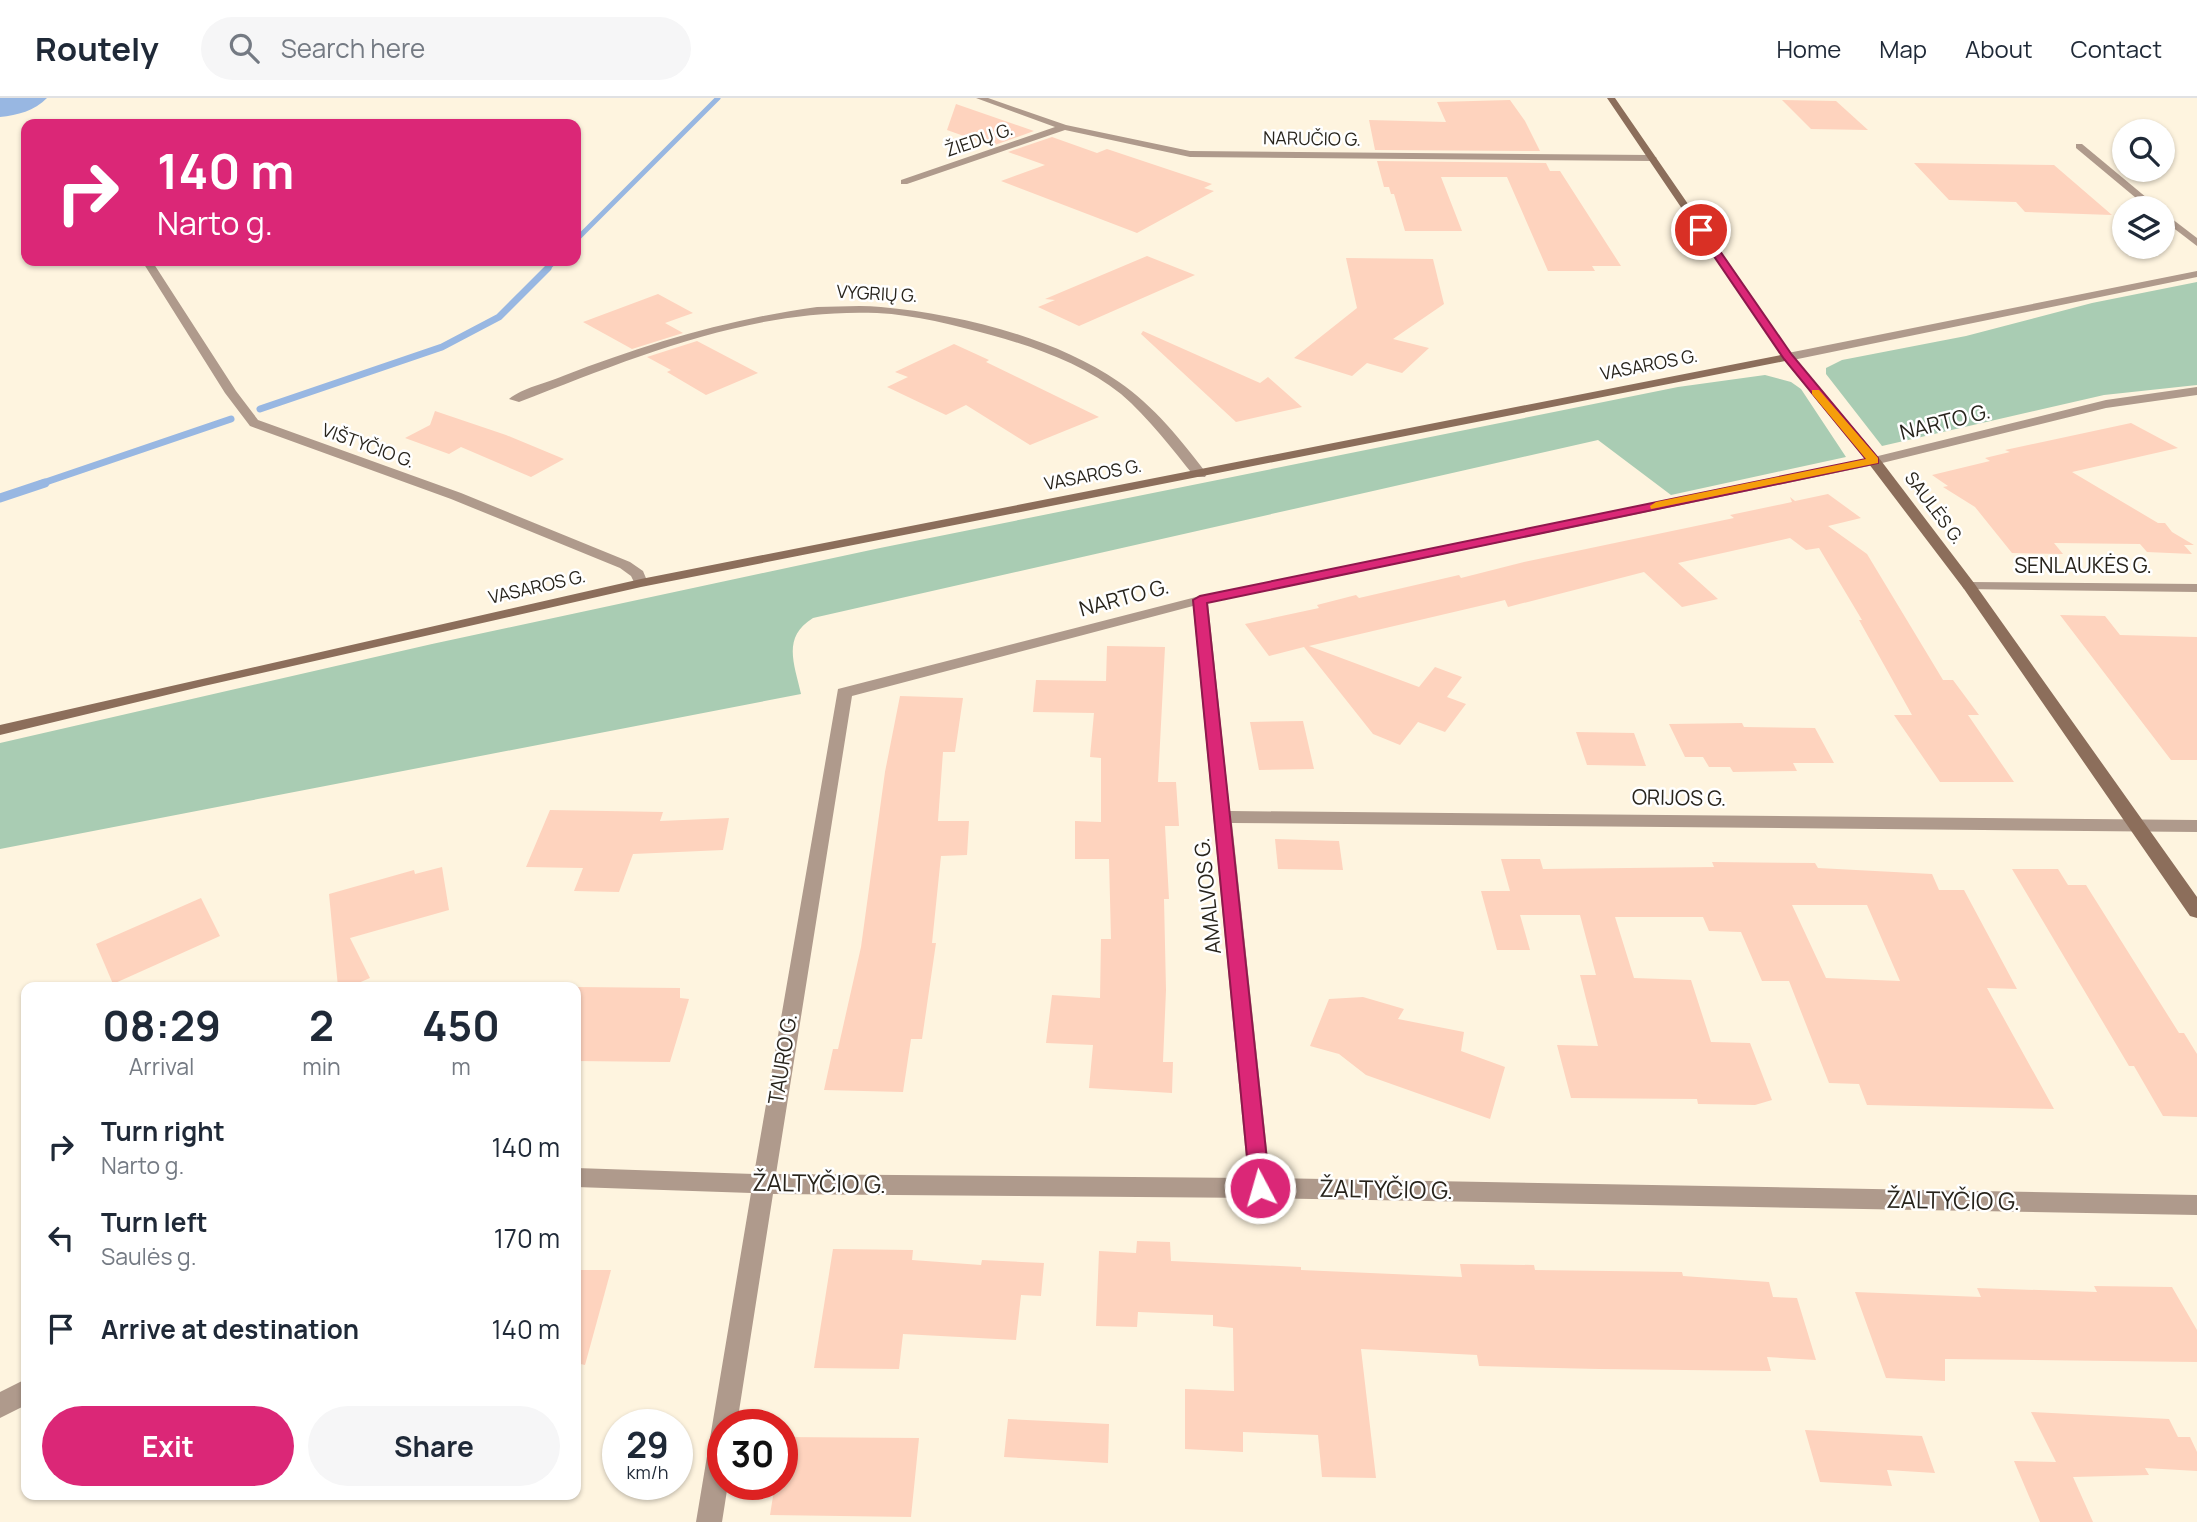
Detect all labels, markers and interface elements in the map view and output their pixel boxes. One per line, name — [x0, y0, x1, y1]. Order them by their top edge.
search box — [201, 17, 691, 80]
text: Routely — [35, 26, 159, 71]
icon: search — [225, 29, 263, 67]
text: Search here — [281, 30, 425, 66]
text: Home — [1776, 32, 1841, 65]
text: Map — [1879, 32, 1927, 65]
text: About — [1965, 32, 2033, 65]
text: Contact — [2071, 32, 2162, 65]
street label: ŽIEDŲ G. — [942, 116, 1016, 162]
map controls — [2112, 119, 2175, 259]
button: search — [2112, 119, 2175, 182]
street label: NARUČIO G. — [1263, 125, 1361, 151]
text: 140 m — [157, 137, 294, 204]
icon: right — [42, 147, 133, 238]
button: layers — [2112, 196, 2175, 259]
pin — [1671, 200, 1731, 260]
text: Narto g. — [157, 201, 273, 245]
icon: arrive — [1682, 211, 1720, 249]
street label: VYGRIŲ G. — [836, 279, 918, 307]
street label: VASAROS G. — [1598, 343, 1699, 385]
street label: NARTO G. — [1897, 396, 1993, 446]
street label: VIŠTYČIO G. — [319, 417, 418, 473]
street label: VASAROS G. — [1042, 453, 1143, 495]
street label: SAULĖS G. — [1900, 466, 1970, 548]
street label: SENLAUKĖS G. — [2014, 551, 2152, 579]
street label: VASAROS G. — [486, 563, 588, 609]
street label: NARTO G. — [1076, 572, 1172, 622]
street label: ORIJOS G. — [1632, 782, 1727, 812]
street label: AMALVOS G. — [1187, 836, 1227, 956]
text: 08:29 — [102, 996, 221, 1054]
text: 2 — [309, 996, 334, 1054]
text: 450 — [422, 996, 500, 1054]
street label: TAURO G. — [761, 1011, 803, 1106]
text: Arrival — [129, 1050, 194, 1082]
text: min — [302, 1050, 341, 1082]
text: m — [451, 1050, 471, 1082]
text: Turn right — [101, 1113, 225, 1149]
icon: right — [42, 1128, 80, 1166]
text: 140 m — [491, 1129, 560, 1165]
text: Narto g. — [101, 1149, 184, 1181]
position arrow — [1223, 1151, 1297, 1225]
street label: ŽALTYČIO G. — [752, 1165, 886, 1200]
street label: ŽALTYČIO G. — [1319, 1171, 1453, 1206]
street label: ŽALTYČIO G. — [1886, 1182, 2020, 1217]
text: Turn left — [101, 1204, 208, 1240]
icon: left — [42, 1219, 80, 1257]
text: 170 m — [494, 1220, 560, 1256]
text: Saulės g. — [101, 1240, 197, 1272]
icon: arrive — [42, 1310, 80, 1348]
text: Arrive at destination — [101, 1311, 359, 1347]
text: 140 m — [491, 1311, 560, 1347]
button: Exit — [42, 1406, 294, 1486]
button: Share — [308, 1406, 560, 1486]
speed limit sign: 30 — [707, 1409, 798, 1500]
text: 29 — [626, 1421, 669, 1469]
text: km/h — [627, 1460, 668, 1484]

